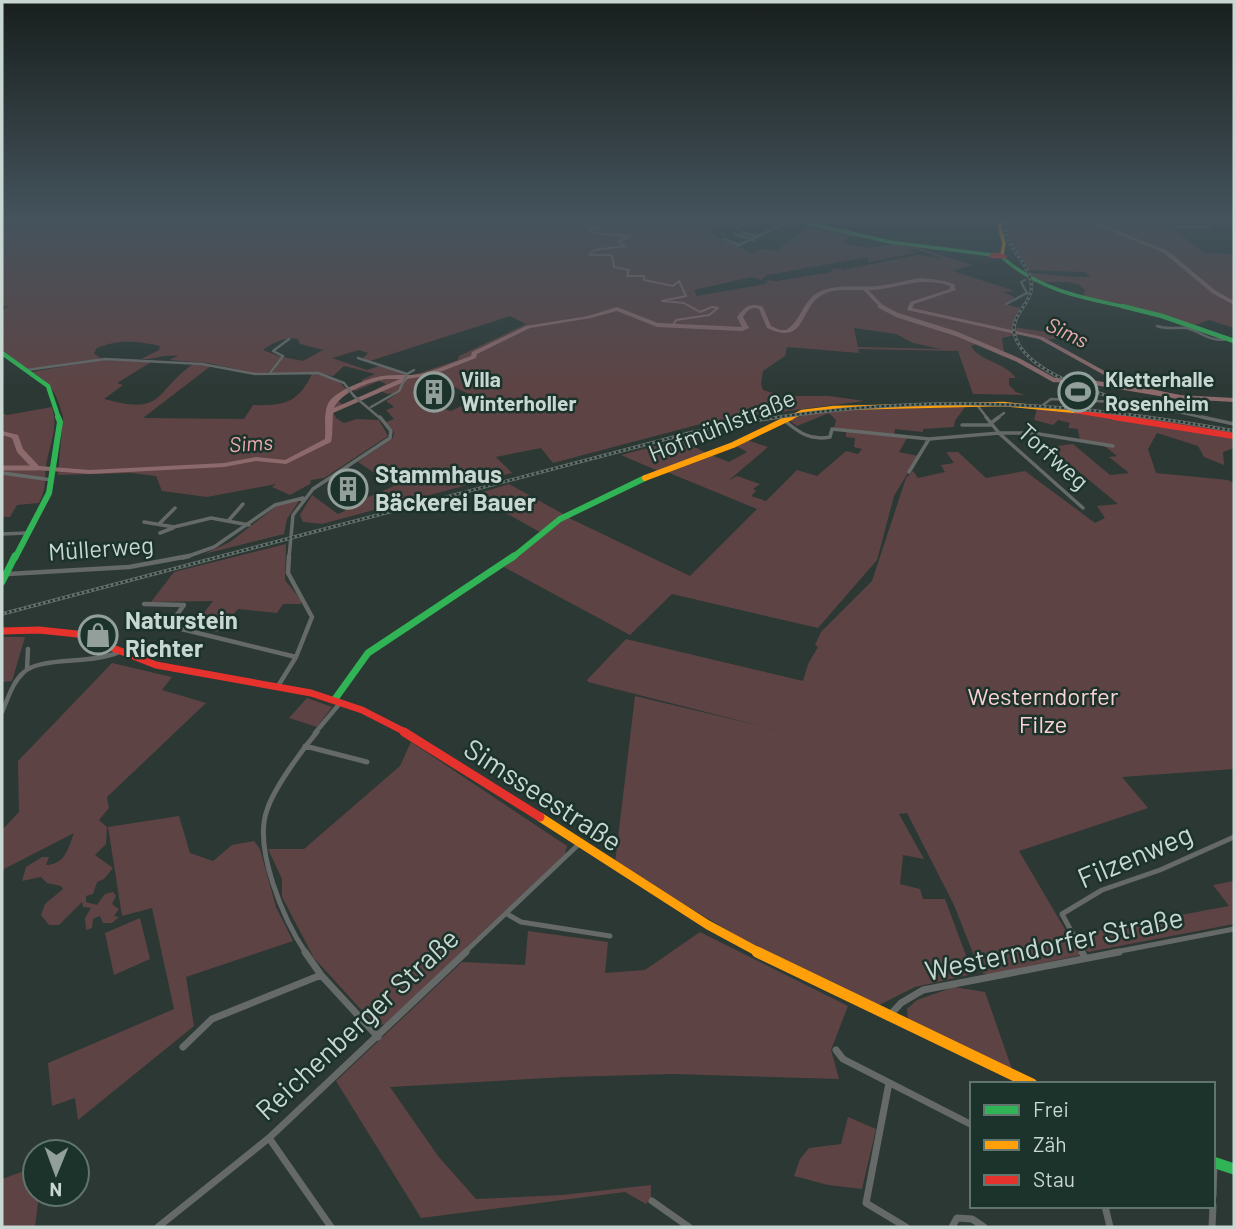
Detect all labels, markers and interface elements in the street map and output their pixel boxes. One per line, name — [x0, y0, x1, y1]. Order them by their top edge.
water label: Sims — [1043, 311, 1093, 353]
place label: Villa Winterholler — [461, 366, 576, 415]
place label: Kletterhalle Rosenheim — [1105, 366, 1214, 415]
building icon: Villa Winterholler — [413, 371, 455, 413]
sports icon: Kletterhalle Rosenheim — [1057, 371, 1099, 413]
street label: Hofmühlstraße — [644, 382, 799, 467]
street label: Torfweg — [1013, 417, 1095, 495]
water label: Sims — [228, 429, 274, 456]
place label: Stammhaus Bäckerei Bauer — [375, 459, 536, 516]
building icon: Stammhaus Bäckerei Bauer — [327, 468, 369, 510]
street label: Müllerweg — [47, 529, 155, 566]
place label: Naturstein Richter — [125, 605, 238, 662]
shop icon: Naturstein Richter — [77, 614, 119, 656]
park label: Westerndorfer Filze — [968, 681, 1119, 738]
street label: Simsseestraße — [458, 731, 629, 858]
street label: Filzenweg — [1072, 816, 1197, 894]
street label: Westerndorfer Straße — [922, 899, 1186, 987]
street label: Reichenberger Straße — [248, 920, 465, 1126]
legend — [970, 1082, 1215, 1208]
text: Frei — [1033, 1096, 1069, 1121]
text: Zäh — [1033, 1131, 1067, 1156]
north arrow — [21, 1138, 91, 1208]
text: Stau — [1033, 1166, 1075, 1191]
text: N — [49, 1179, 62, 1202]

